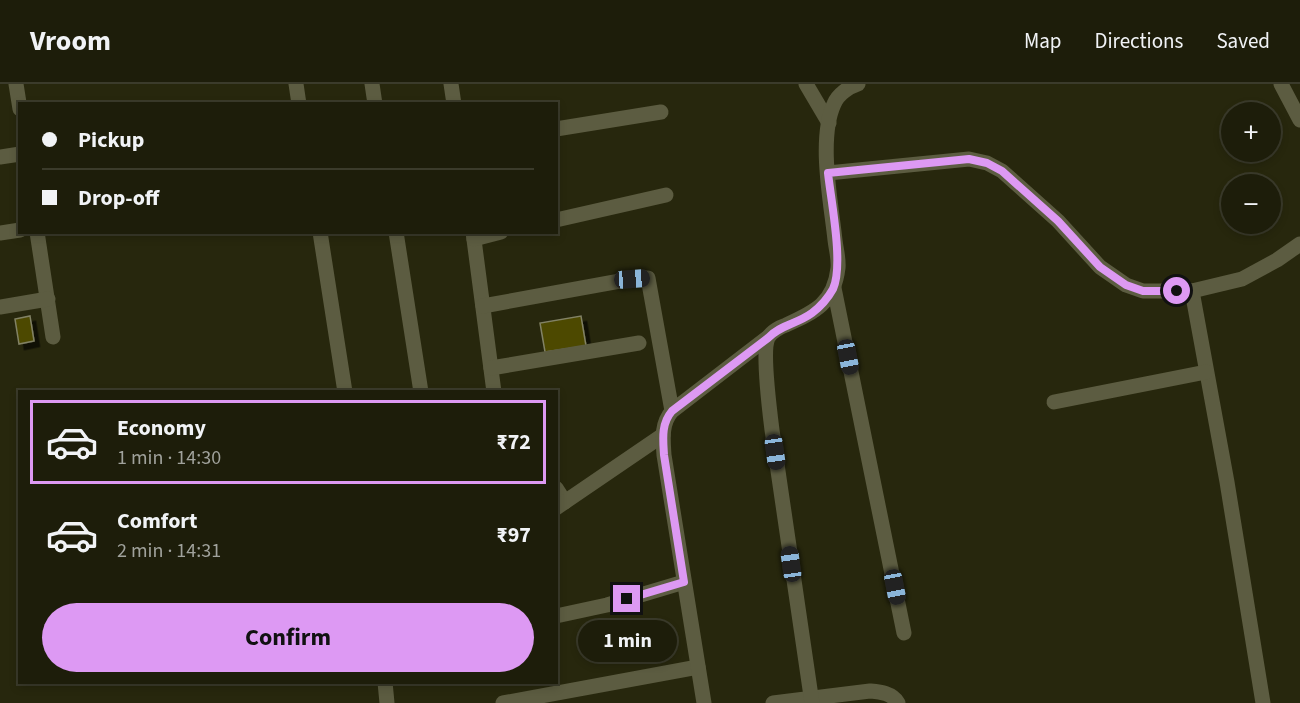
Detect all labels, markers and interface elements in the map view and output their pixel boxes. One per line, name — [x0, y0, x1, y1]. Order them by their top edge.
text: Vroom — [30, 21, 111, 61]
text: Map — [1024, 26, 1062, 56]
text: Directions — [1095, 26, 1183, 56]
text: Saved — [1216, 26, 1270, 56]
map controls — [1221, 102, 1281, 234]
button: + — [1221, 102, 1281, 162]
text: Pickup — [78, 124, 144, 156]
button: − — [1221, 174, 1281, 234]
text: Drop-off — [78, 182, 159, 214]
car — [613, 269, 651, 289]
route start — [1163, 277, 1190, 304]
car — [836, 338, 860, 376]
text: Economy — [117, 412, 206, 444]
icon: car — [45, 415, 99, 469]
text: ₹72 — [496, 426, 531, 458]
car — [764, 433, 786, 471]
text: 1 min · 14:30 — [117, 444, 221, 472]
text: Comfort — [117, 505, 198, 537]
icon: car — [45, 508, 99, 562]
text: ₹97 — [496, 519, 531, 551]
text: 2 min · 14:31 — [117, 537, 221, 565]
car — [780, 545, 802, 583]
car — [883, 568, 907, 606]
route end — [613, 585, 640, 612]
button: Confirm — [42, 603, 534, 672]
callout: 1 min — [578, 620, 676, 662]
text: 1 min — [603, 627, 652, 655]

